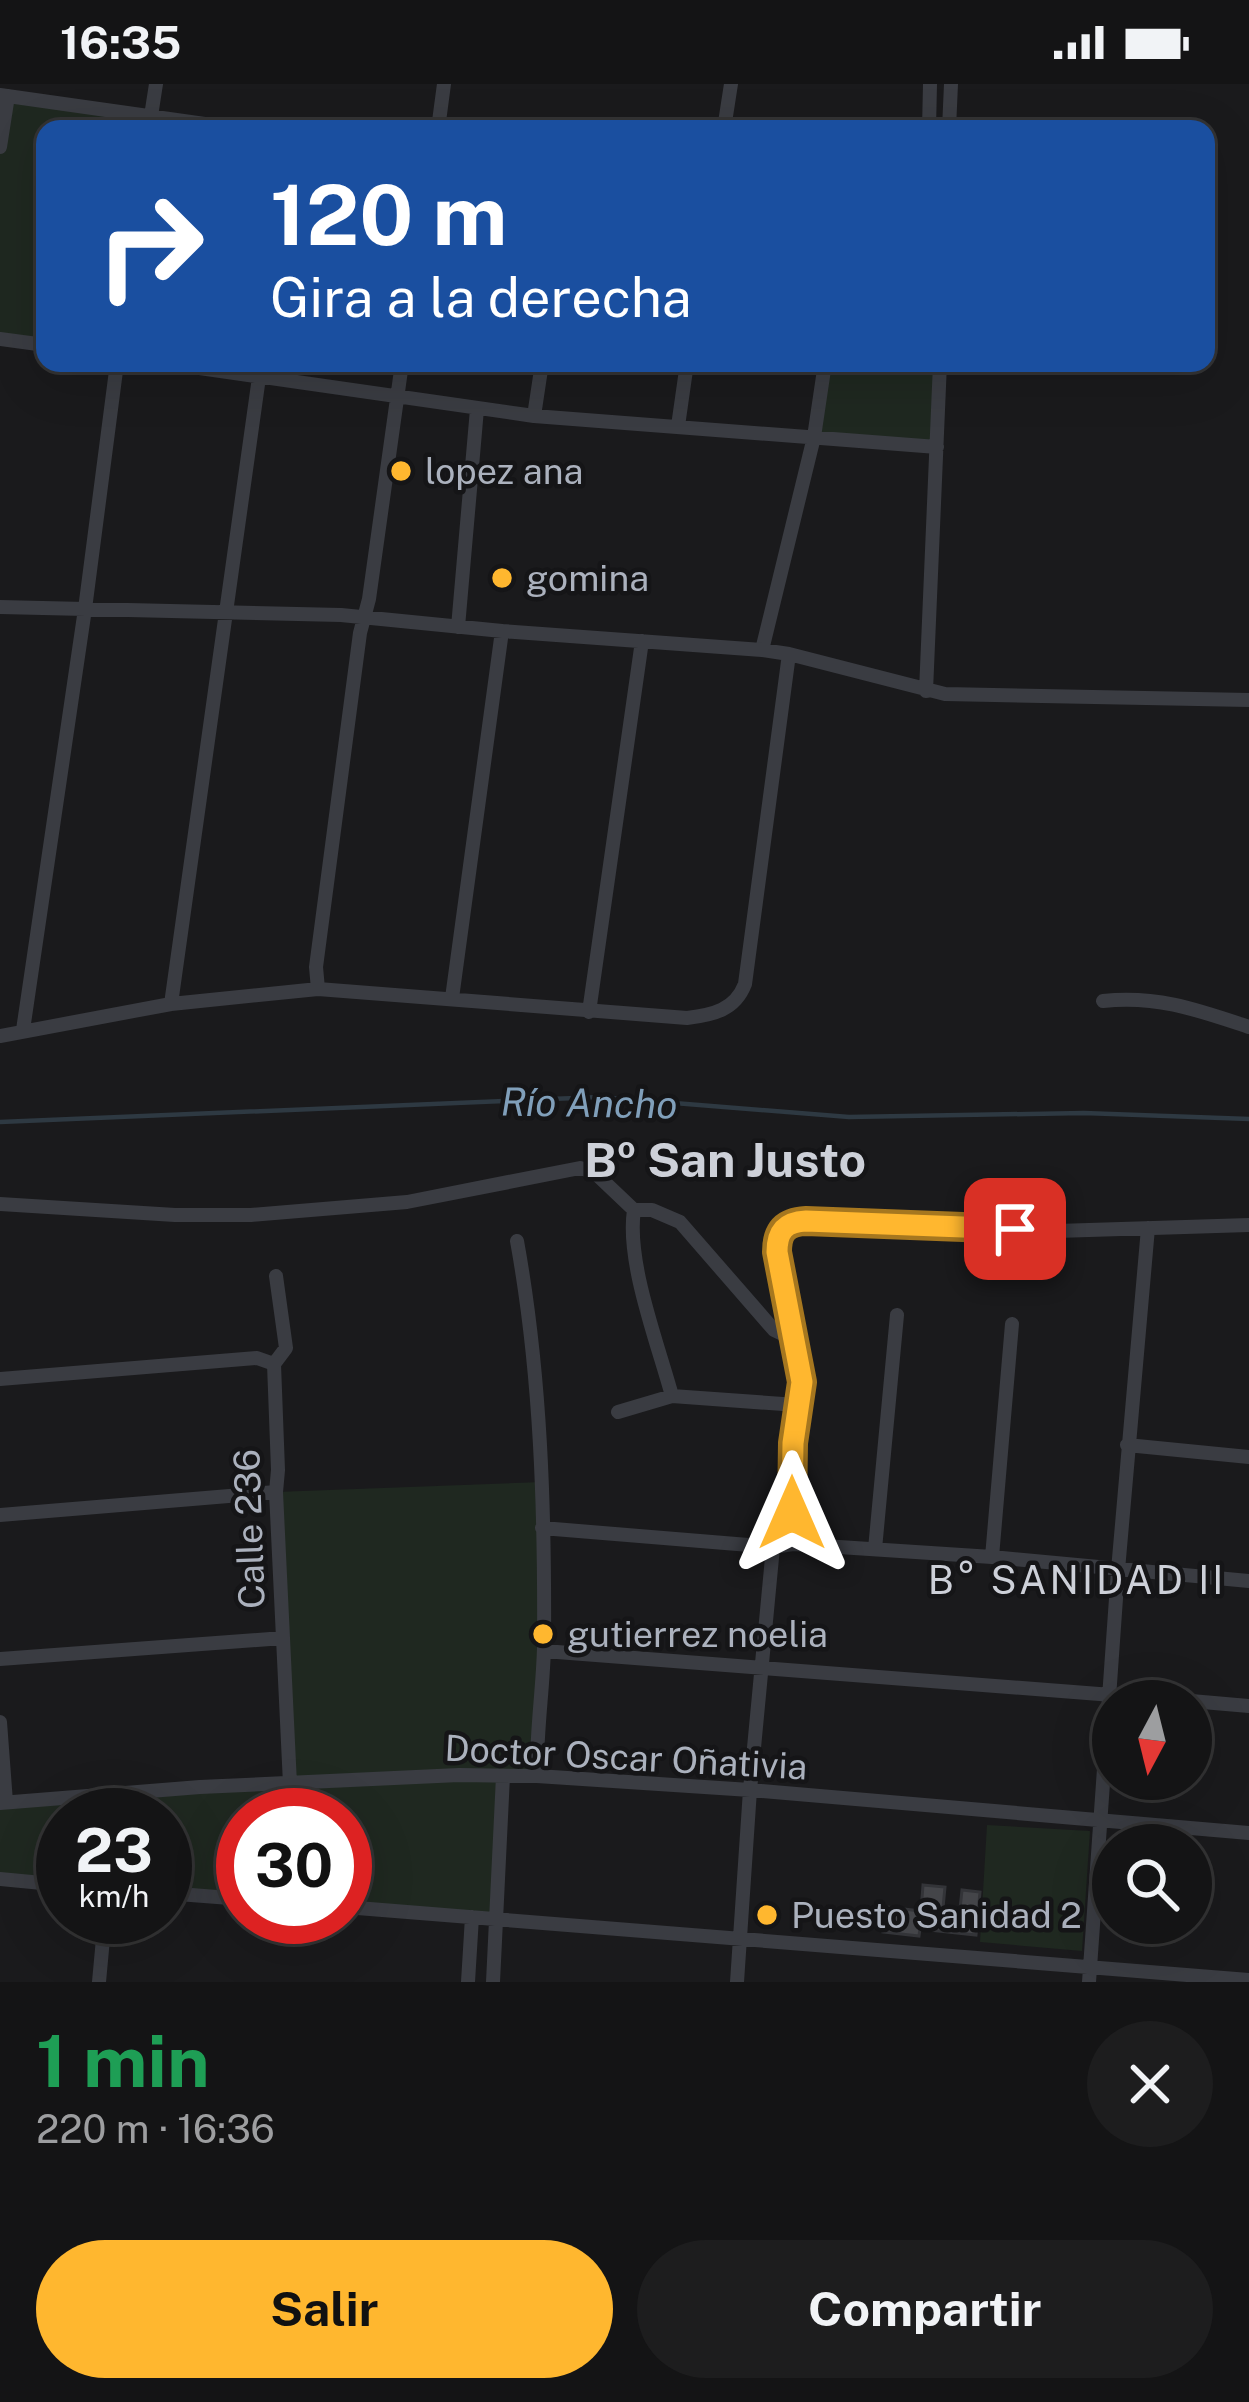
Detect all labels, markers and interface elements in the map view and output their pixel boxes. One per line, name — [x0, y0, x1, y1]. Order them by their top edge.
text: 16:35 — [60, 16, 181, 69]
text: 120 m — [270, 165, 508, 264]
icon: right — [72, 168, 228, 324]
text: Gira a la derecha — [270, 266, 692, 329]
place label: lopez ana — [425, 450, 583, 492]
marker: lopez ana — [388, 458, 414, 484]
place label: gomina — [526, 557, 649, 599]
marker: gomina — [489, 565, 515, 591]
water label: Río Ancho — [500, 1078, 678, 1128]
district label: Bº San Justo — [584, 1131, 866, 1188]
pin — [964, 1178, 1066, 1280]
icon: arrive — [982, 1196, 1048, 1262]
street label: Calle 236 — [225, 1448, 273, 1610]
position arrow — [729, 1450, 855, 1576]
district label: B° SANIDAD II — [928, 1557, 1226, 1603]
place label: gutierrez noelia — [567, 1613, 828, 1655]
marker: gutierrez noelia — [530, 1621, 556, 1647]
north arrow — [1092, 1680, 1212, 1800]
map controls — [1092, 1680, 1212, 1944]
street label: Doctor Oscar Oñativia — [444, 1727, 808, 1787]
speed limit sign: 30 — [216, 1788, 372, 1944]
text: 23 — [75, 1815, 153, 1886]
button: search — [1092, 1824, 1212, 1944]
text: km/h — [79, 1878, 149, 1914]
place label: Puesto Sanidad 2 — [791, 1894, 1082, 1936]
marker: Puesto Sanidad 2 — [754, 1902, 780, 1928]
text: 1 min — [36, 2019, 210, 2103]
button: close — [1087, 2021, 1213, 2147]
text: 220 m · 16:36 — [36, 2106, 275, 2152]
button: Salir — [36, 2240, 613, 2378]
button: Compartir — [637, 2240, 1213, 2378]

